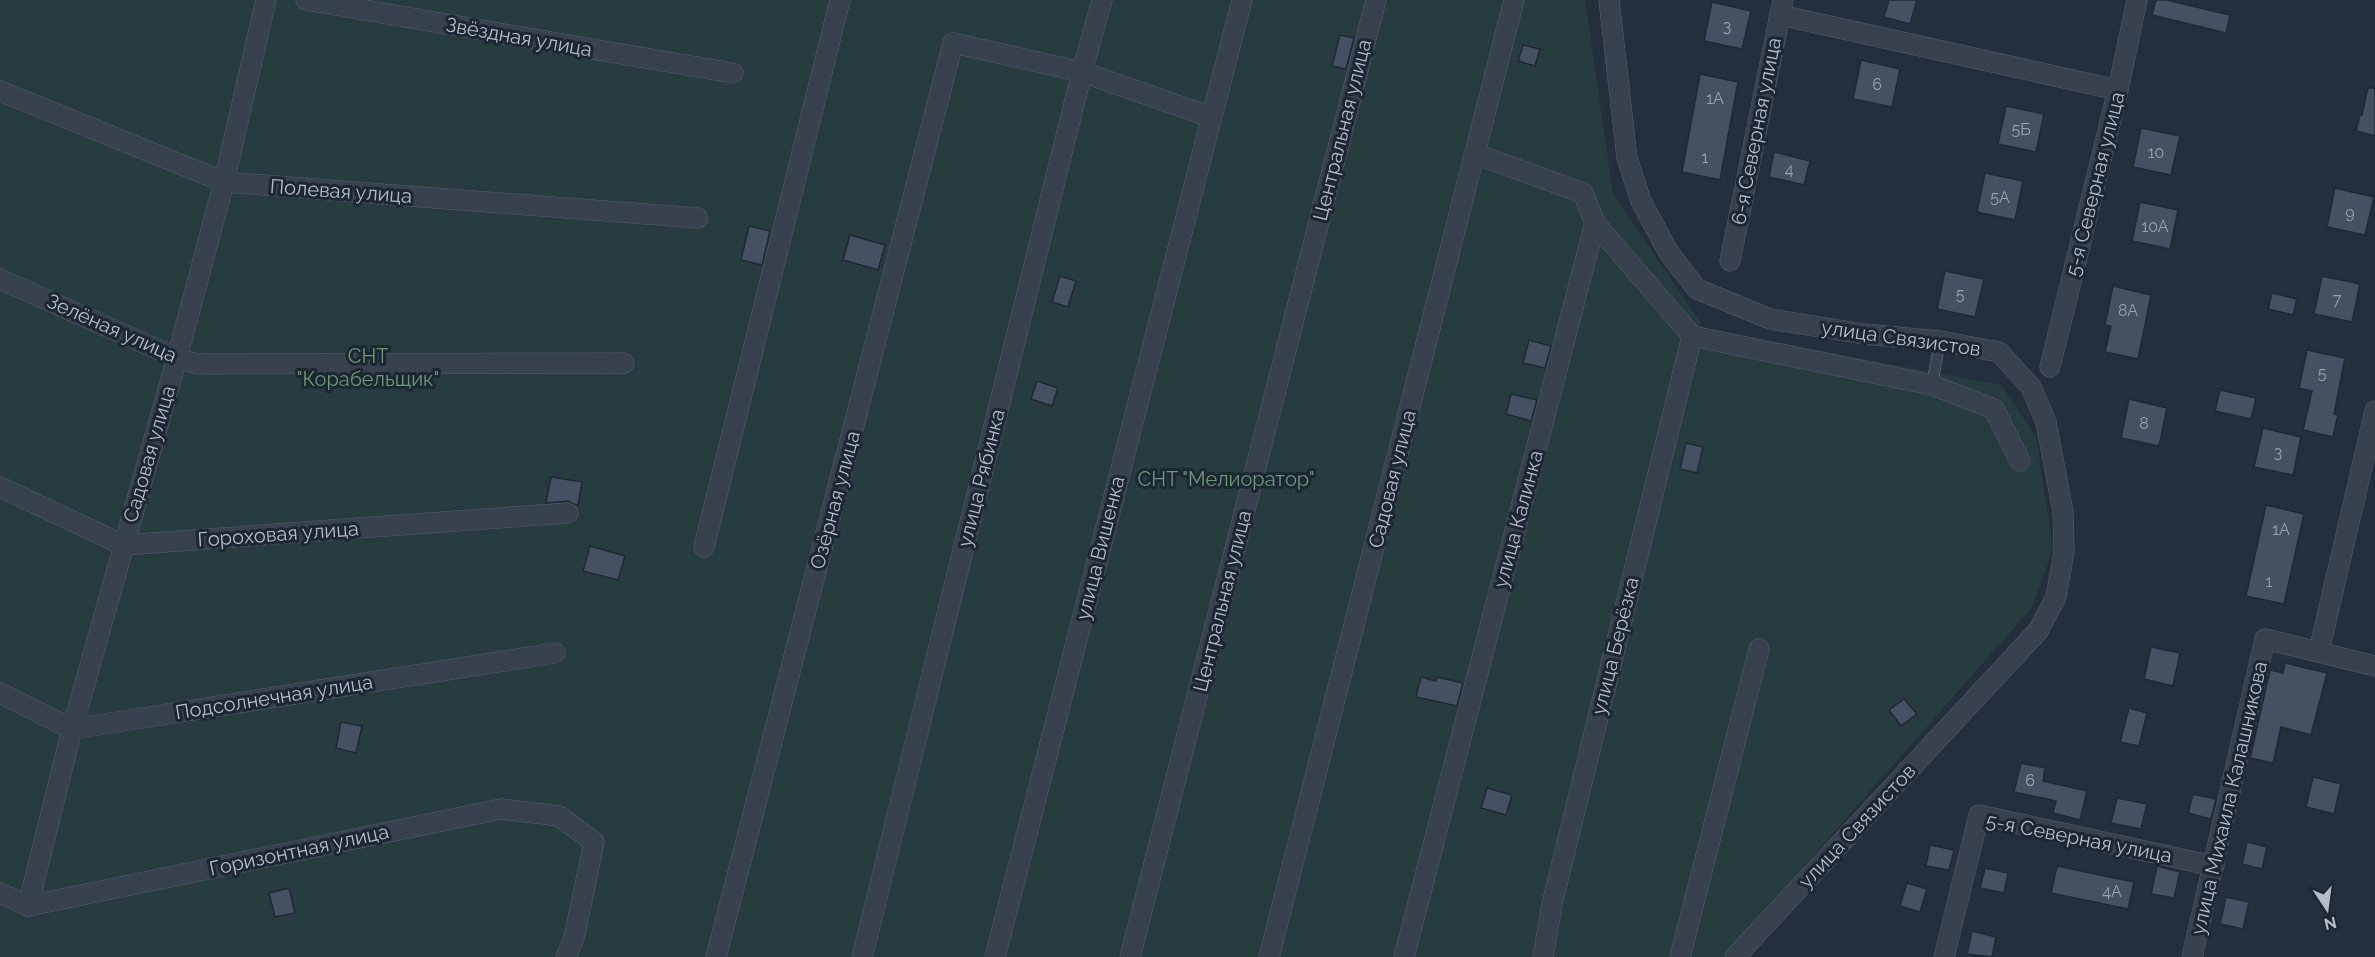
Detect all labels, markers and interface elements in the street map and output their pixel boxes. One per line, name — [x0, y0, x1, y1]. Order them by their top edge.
street label: Звёздная улица — [444, 12, 594, 62]
house number: 3 — [1723, 17, 1731, 36]
street label: 6-я Северная улица — [1726, 35, 1786, 227]
street label: Центральная улица — [1308, 37, 1376, 223]
house number: 6 — [1872, 75, 1882, 94]
house number: 1А — [1706, 89, 1724, 108]
street label: 5-я Северная улица — [2060, 89, 2130, 279]
house number: 5Б — [2011, 120, 2031, 139]
house number: 10 — [2148, 143, 2164, 162]
house number: 1 — [1702, 148, 1709, 167]
house number: 4 — [1785, 160, 1794, 179]
street label: Полевая улица — [269, 174, 413, 208]
house number: 5А — [1990, 188, 2010, 207]
house number: 9 — [2345, 203, 2355, 222]
house number: 10А — [2141, 217, 2169, 236]
house number: 5 — [1956, 285, 1965, 304]
street label: Зелёная улица — [43, 289, 181, 367]
house number: 7 — [2333, 290, 2342, 309]
house number: 8А — [2118, 301, 2138, 320]
street label: улица Связистов — [1820, 315, 1982, 361]
park label: СНТ "Корабельщик" — [297, 344, 439, 391]
house number: 5 — [2318, 364, 2327, 383]
street label: Садовая улица — [118, 383, 180, 525]
street label: улица Рябинка — [952, 407, 1010, 549]
street label: Садовая улица — [1363, 408, 1421, 550]
house number: 8 — [2139, 414, 2149, 433]
street label: Озёрная улица — [805, 428, 865, 572]
house number: 3 — [2274, 443, 2282, 462]
street label: улица Калинка — [1488, 448, 1548, 590]
park label: СНТ "Мелиоратор" — [1137, 467, 1315, 491]
street label: улица Вишенка — [1071, 474, 1129, 622]
street label: Центральная улица — [1188, 508, 1256, 694]
street label: Гороховая улица — [197, 516, 359, 552]
house number: 1А — [2272, 520, 2290, 539]
house number: 1 — [2266, 572, 2273, 591]
street label: улица Берёзка — [1586, 575, 1644, 717]
street label: улица Михаила Калашникова — [2186, 659, 2272, 937]
street label: Подсолнечная улица — [173, 670, 375, 724]
street label: улица Связистов — [1793, 759, 1921, 893]
house number: 6 — [2025, 771, 2035, 790]
street label: 5-я Северная улица — [1984, 808, 2174, 868]
street label: Горизонтная улица — [207, 819, 391, 881]
north arrow — [2297, 879, 2357, 939]
house number: 4А — [2102, 882, 2122, 901]
text: N — [2322, 912, 2338, 934]

